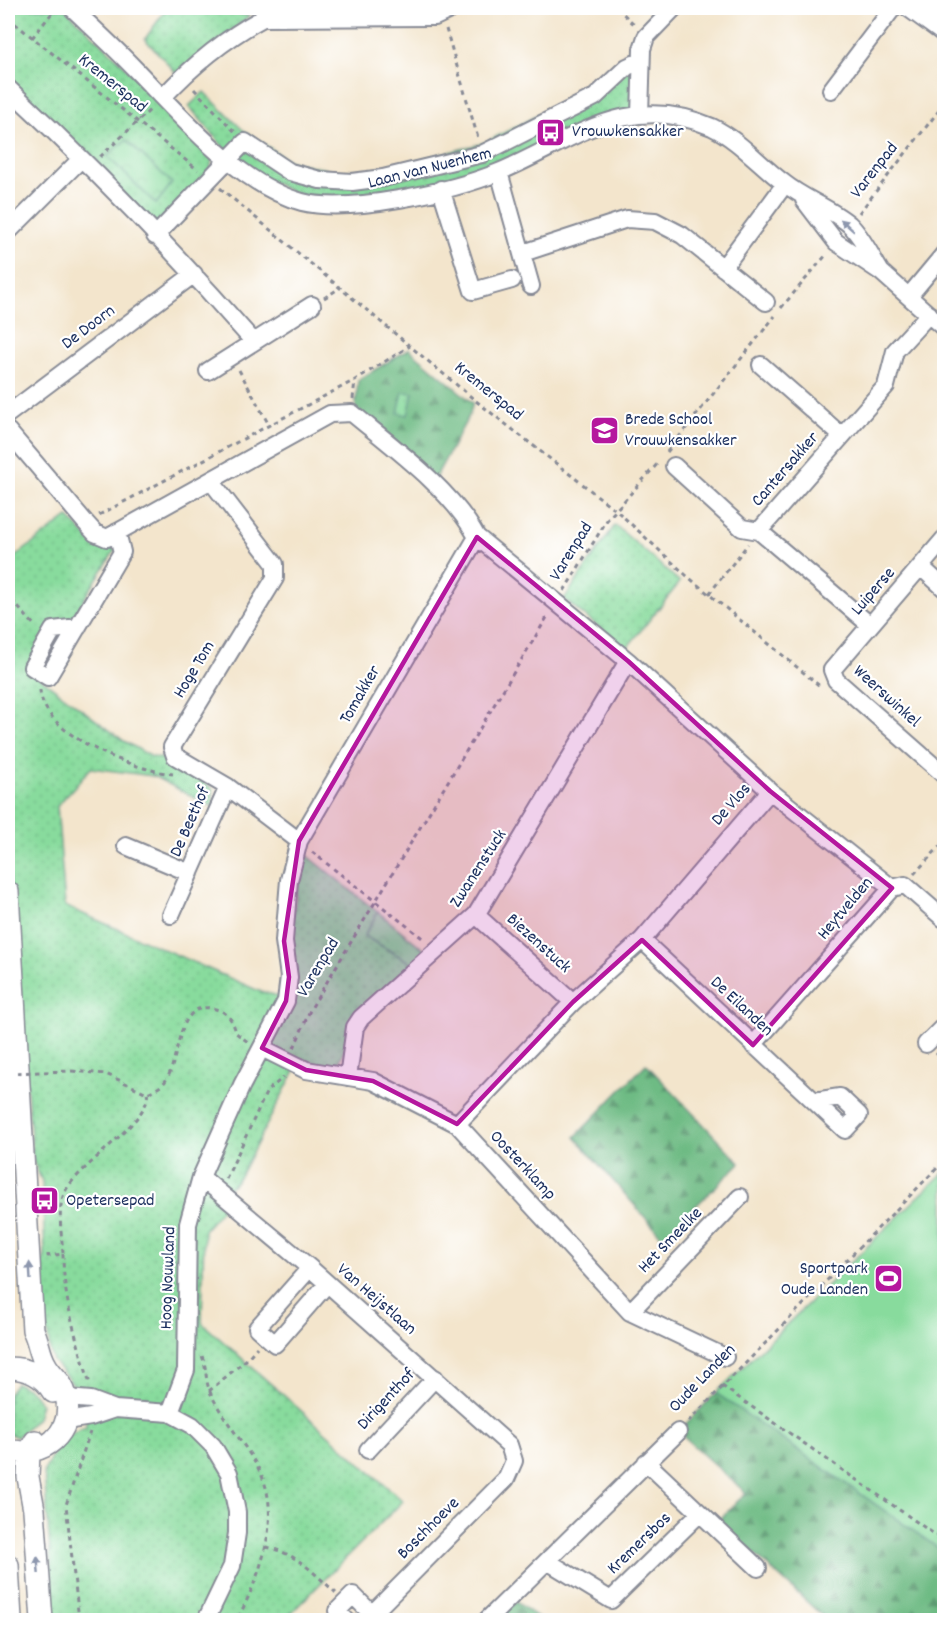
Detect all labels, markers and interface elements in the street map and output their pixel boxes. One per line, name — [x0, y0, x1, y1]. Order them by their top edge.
street label: Kremerspad — [72, 48, 152, 120]
bus stop icon: Vrouwkensakker — [535, 116, 567, 148]
place label: Vrouwkensakker — [572, 120, 684, 145]
street label: Varenpad — [845, 138, 905, 204]
street label: Laan van Nuenhem — [366, 142, 494, 196]
one-way arrow — [840, 218, 855, 232]
street label: De Doorn — [57, 299, 121, 357]
street label: Kremerspad — [448, 356, 528, 428]
place label: Brede School Vrouwkensakker — [625, 408, 737, 454]
school or university icon: Brede School Vrouwkensakker — [588, 414, 620, 446]
street label: Cantersakker — [746, 427, 826, 513]
street label: Varenpad — [544, 518, 600, 586]
street label: Luiperse — [846, 562, 902, 622]
street label: Hoge Tom — [168, 637, 222, 703]
street label: Weerswinkel — [847, 660, 926, 735]
street label: Tomakker — [334, 661, 388, 729]
street label: De Vlos — [706, 778, 758, 832]
street label: De Beethof — [164, 782, 218, 861]
street label: Zwanenstuck — [444, 825, 514, 913]
street label: Heytvelden — [812, 872, 880, 946]
street label: Biezenstuck — [500, 908, 576, 980]
street label: Varenpad — [291, 934, 347, 1002]
street label: De Eilanden — [704, 971, 778, 1043]
street label: Oosterklamp — [483, 1125, 561, 1207]
bus stop icon: Opetersepad — [29, 1185, 61, 1217]
place label: Opetersepad — [66, 1189, 154, 1214]
street label: Het Smeelke — [633, 1202, 709, 1280]
street label: Hoog Nouwland — [155, 1226, 183, 1330]
place label: Sportpark Oude Landen — [781, 1257, 868, 1303]
street label: Van Heijstlaan — [331, 1258, 421, 1342]
one-way arrow — [26, 1262, 35, 1281]
sports icon: Sportpark Oude Landen — [873, 1263, 905, 1295]
street label: Oude Landen — [664, 1339, 742, 1419]
street label: Dirigenthof — [352, 1363, 422, 1436]
street label: Boschhoeve — [392, 1492, 466, 1566]
street label: Kremersbos — [602, 1507, 678, 1581]
one-way arrow — [33, 1556, 43, 1575]

